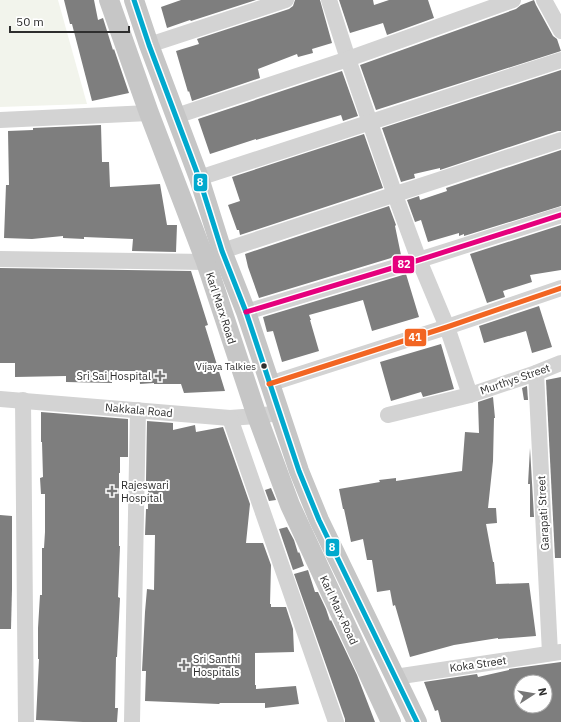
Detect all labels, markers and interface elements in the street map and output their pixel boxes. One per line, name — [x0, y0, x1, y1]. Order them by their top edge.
scale bar — [10, 8, 129, 34]
text: 50 m — [16, 14, 44, 29]
line badge: 8 — [193, 173, 208, 192]
text: 8 — [197, 175, 204, 189]
line badge: 82 — [392, 255, 415, 274]
text: 82 — [397, 257, 411, 271]
street label: Karl Marx Road — [203, 270, 239, 346]
line badge: 41 — [404, 328, 427, 347]
text: 41 — [408, 330, 422, 344]
place label: Vijaya Talkies — [196, 360, 256, 373]
street label: Murthys Street — [478, 360, 552, 397]
marker: Vijaya Talkies — [259, 361, 269, 371]
place label: Sri Sai Hospital — [76, 369, 151, 383]
marker: Sri Sai Hospital — [154, 370, 166, 382]
street label: Nakkala Road — [105, 400, 173, 420]
street label: Garapati Street — [534, 475, 552, 551]
place label: Rajeswari Hospital — [121, 478, 169, 505]
marker: Rajeswari Hospital — [106, 485, 118, 497]
line badge: 8 — [325, 538, 340, 557]
text: 8 — [329, 540, 336, 554]
street label: Karl Marx Road — [317, 573, 361, 647]
place label: Sri Santhi Hospitals — [193, 652, 240, 679]
street label: Koka Street — [449, 653, 507, 675]
marker: Sri Santhi Hospitals — [178, 659, 190, 671]
north arrow — [513, 674, 553, 714]
text: N — [535, 687, 550, 697]

